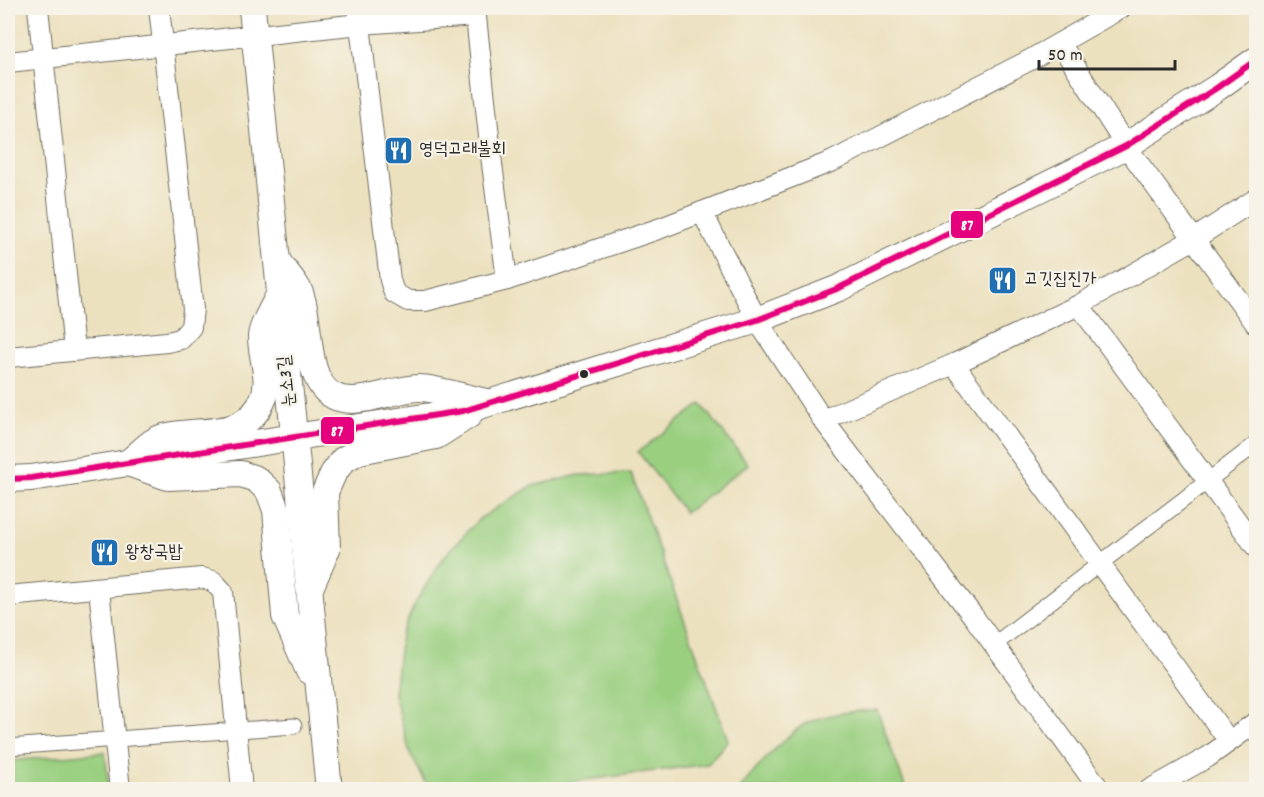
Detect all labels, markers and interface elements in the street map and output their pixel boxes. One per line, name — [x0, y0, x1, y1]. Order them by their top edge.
scale bar — [1039, 33, 1176, 71]
text: 50 m — [1048, 44, 1083, 69]
restaurant icon: 영덕고래불회 — [382, 134, 414, 166]
place label: 영덕고래불회 — [419, 138, 506, 163]
line badge: 87 — [950, 210, 984, 239]
text: 87 — [961, 215, 973, 238]
restaurant icon: 고깃집진가 — [987, 264, 1019, 296]
place label: 고깃집진가 — [1024, 268, 1097, 293]
street label: 눈소3길 — [273, 354, 303, 408]
unlabelled marker — [578, 368, 590, 380]
line badge: 87 — [320, 416, 355, 445]
text: 87 — [331, 421, 343, 444]
restaurant icon: 왕창국밥 — [88, 537, 120, 569]
place label: 왕창국밥 — [125, 541, 183, 566]

